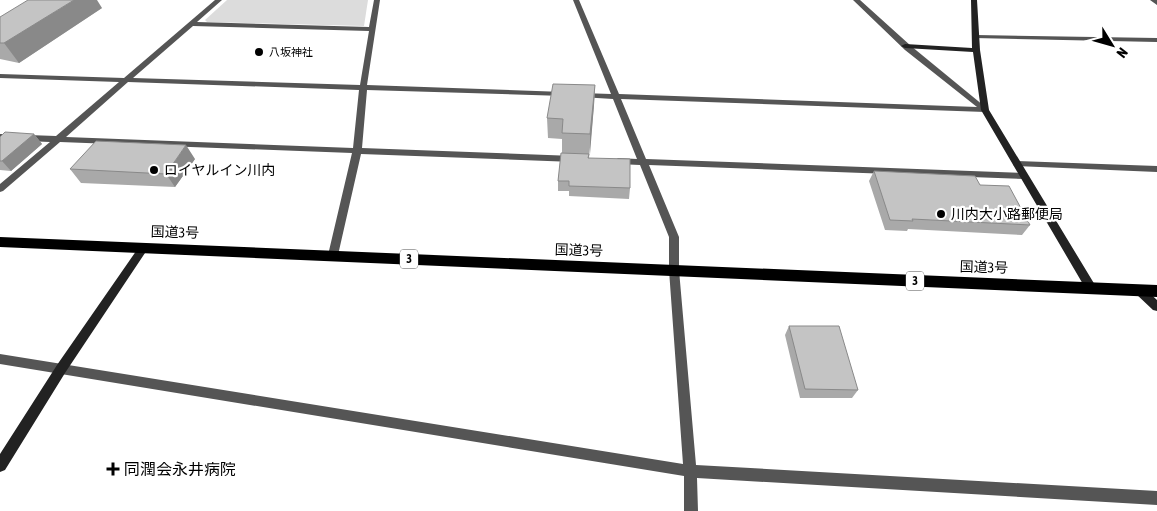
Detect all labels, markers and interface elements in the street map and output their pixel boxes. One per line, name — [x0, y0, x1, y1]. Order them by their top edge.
north arrow — [1087, 20, 1137, 70]
text: N — [1114, 45, 1131, 61]
marker: 八坂神社 — [253, 46, 265, 58]
place label: 八坂神社 — [269, 46, 313, 58]
place label: ロイヤルイン川内 — [164, 162, 276, 178]
marker: ロイヤルイン川内 — [148, 164, 160, 176]
place label: 川内大小路郵便局 — [951, 206, 1063, 222]
marker: 川内大小路郵便局 — [935, 208, 947, 220]
street label: 国道3号 — [150, 223, 200, 241]
street label: 国道3号 — [554, 241, 604, 259]
road number: 3 — [400, 250, 418, 268]
street label: 国道3号 — [959, 258, 1009, 276]
road number: 3 — [906, 272, 924, 290]
place label: 同潤会永井病院 — [124, 460, 236, 478]
marker: 同潤会永井病院 — [106, 462, 120, 476]

